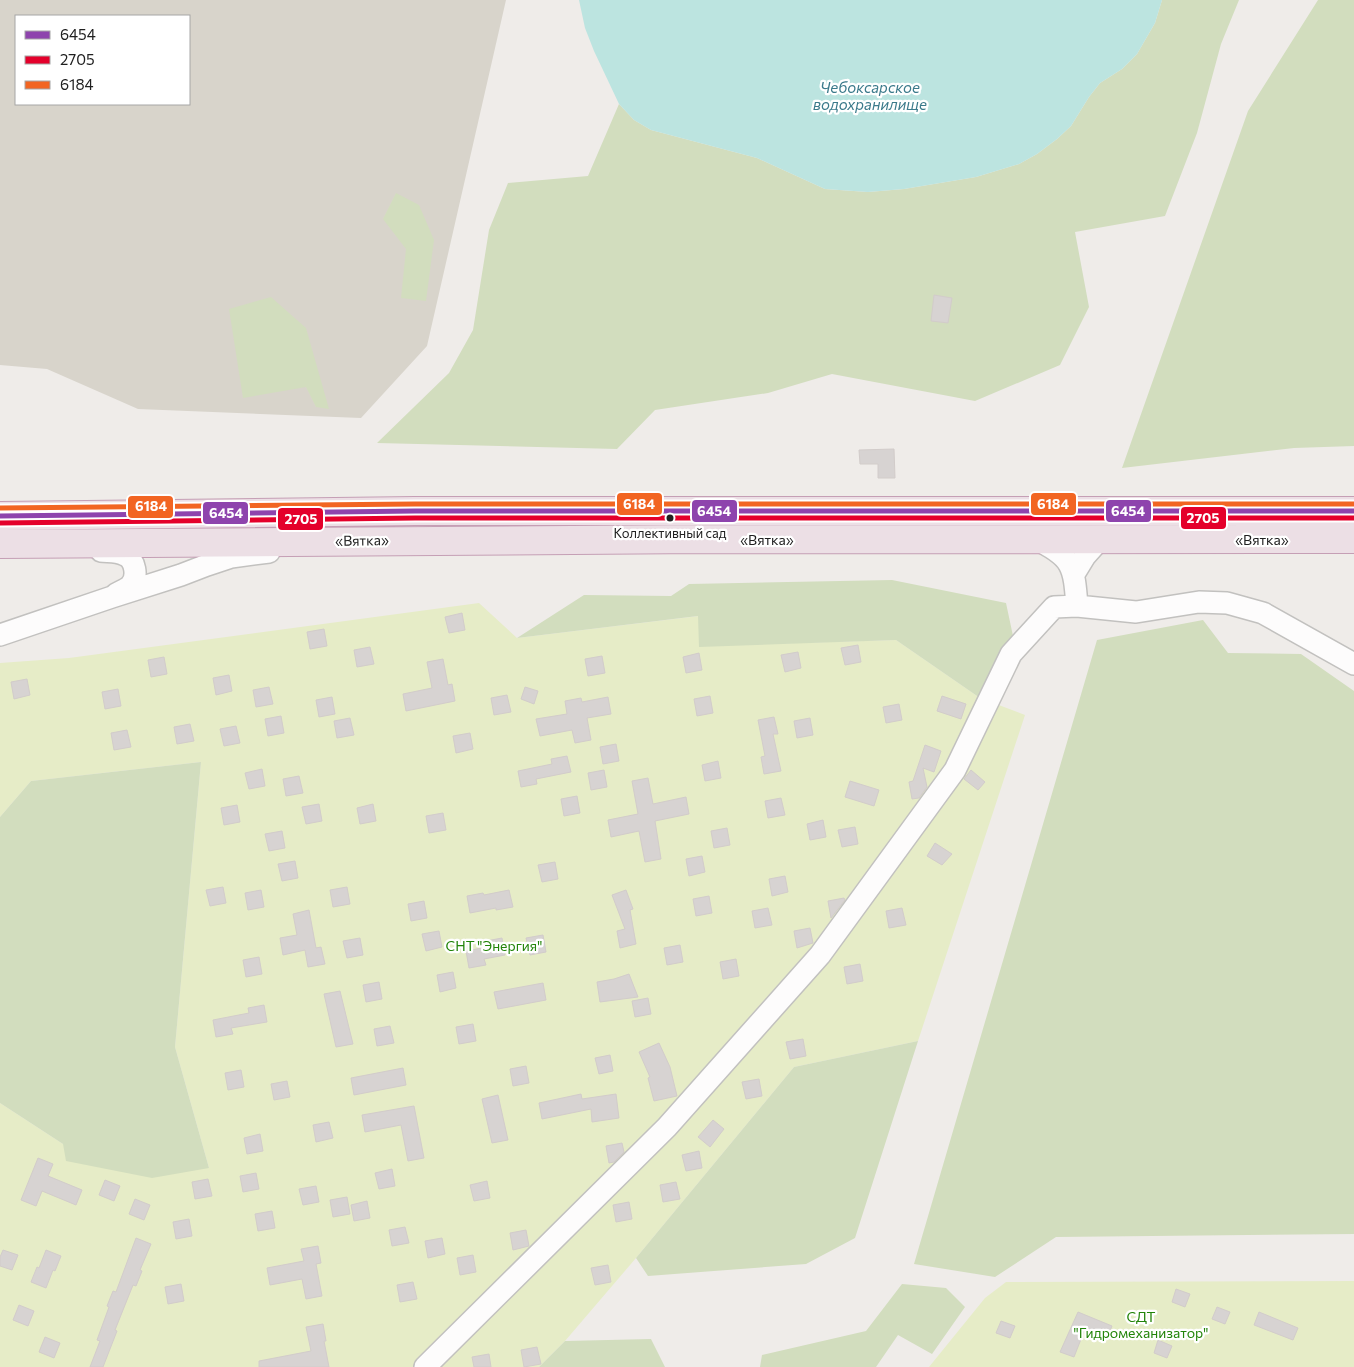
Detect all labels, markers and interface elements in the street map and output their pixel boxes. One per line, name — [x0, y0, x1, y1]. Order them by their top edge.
legend — [15, 15, 190, 105]
text: 6454 — [60, 25, 96, 43]
text: 2705 — [60, 50, 95, 68]
text: 6184 — [60, 75, 94, 93]
water label: Чебоксарское водохранилище — [813, 78, 927, 113]
line badge: 6184 — [616, 492, 663, 516]
line badge: 6184 — [1030, 492, 1077, 516]
line badge: 6184 — [127, 495, 174, 519]
text: 6184 — [623, 495, 656, 512]
text: 6184 — [1037, 495, 1070, 512]
text: 6184 — [135, 497, 168, 514]
line badge: 6454 — [691, 499, 738, 523]
line badge: 6454 — [1105, 499, 1152, 523]
line badge: 6454 — [202, 501, 249, 525]
text: 6454 — [697, 502, 731, 519]
text: 6454 — [1111, 502, 1145, 519]
text: 6454 — [209, 504, 243, 521]
line badge: 2705 — [1180, 506, 1227, 530]
line badge: 2705 — [277, 507, 324, 531]
text: 2705 — [1187, 509, 1219, 526]
text: 2705 — [285, 510, 317, 527]
marker: Коллективный сад — [665, 513, 675, 523]
place label: Коллективный сад — [614, 525, 727, 541]
street label: «Вятка» — [335, 531, 389, 549]
street label: «Вятка» — [740, 531, 794, 548]
street label: «Вятка» — [1235, 531, 1289, 548]
park label: СНТ "Энергия" — [446, 937, 542, 954]
park label: СДТ "Гидромеханизатор" — [1074, 1308, 1208, 1341]

